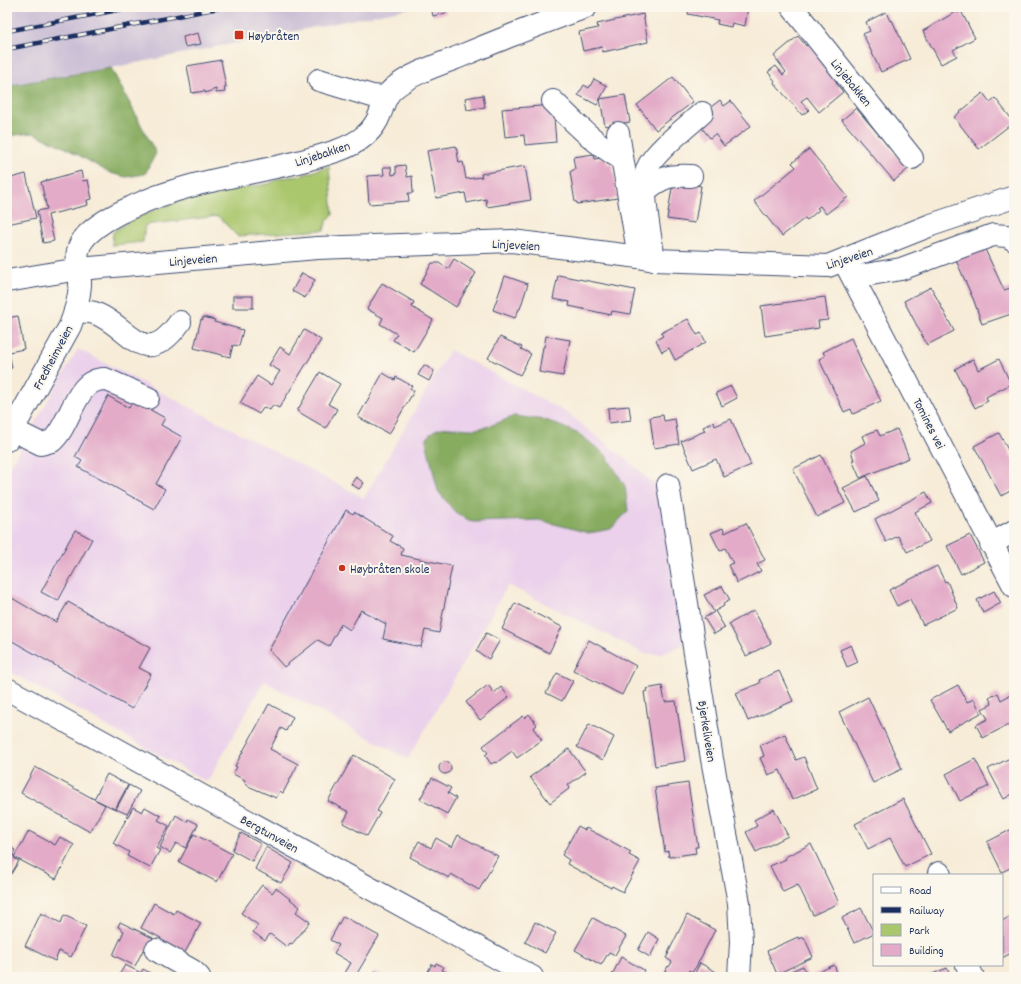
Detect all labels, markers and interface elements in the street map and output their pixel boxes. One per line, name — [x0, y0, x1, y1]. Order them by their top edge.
place label: Høybråten — [248, 28, 299, 47]
marker: Høybråten — [233, 29, 245, 41]
street label: Linjebakken — [825, 55, 875, 112]
street label: Linjebakken — [293, 138, 353, 173]
street label: Linjeveien — [491, 236, 540, 257]
street label: Linjeveien — [824, 243, 876, 276]
street label: Linjeveien — [168, 250, 218, 273]
street label: Fredheimveien — [29, 323, 79, 394]
street label: Tomines vei — [907, 395, 949, 453]
place label: Høybråten skole — [350, 561, 430, 580]
marker: Høybråten skole — [337, 563, 347, 573]
street label: Bjerkeliveien — [691, 699, 720, 763]
street label: Bergtunveien — [236, 811, 301, 859]
legend — [873, 874, 1003, 966]
text: Road — [909, 883, 931, 900]
text: Railway — [909, 903, 945, 920]
text: Park — [909, 923, 930, 940]
text: Building — [909, 943, 944, 960]

